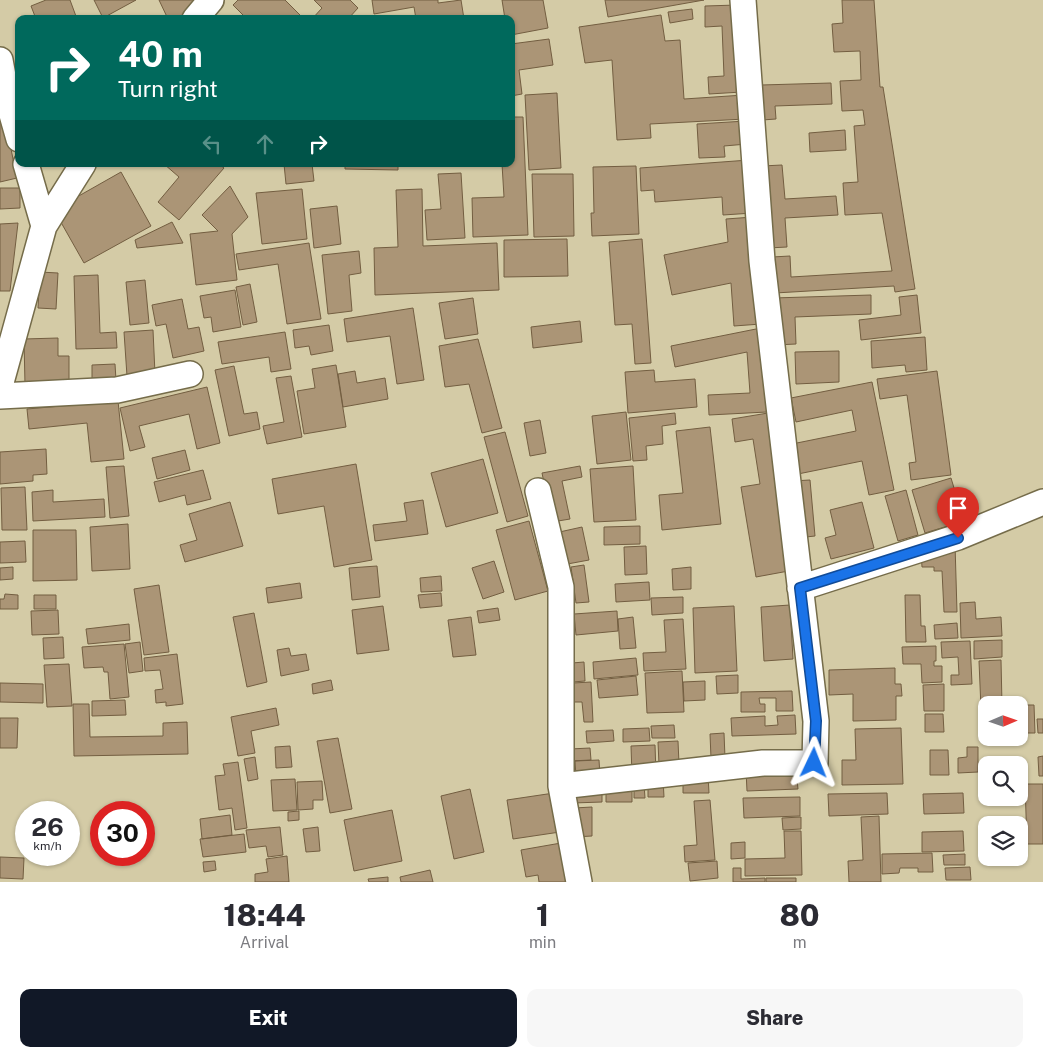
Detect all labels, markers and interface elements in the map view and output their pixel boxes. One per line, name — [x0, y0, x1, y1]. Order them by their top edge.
text: 40 m — [118, 34, 203, 75]
icon: right — [35, 35, 100, 100]
text: Turn right — [118, 76, 218, 102]
icon: left — [198, 130, 226, 158]
icon: ahead — [251, 130, 279, 158]
icon: right — [304, 130, 332, 158]
pin — [937, 487, 979, 538]
icon: arrive — [944, 494, 972, 522]
north arrow — [978, 696, 1028, 746]
map controls — [978, 696, 1028, 866]
position arrow — [787, 736, 839, 788]
button: search — [978, 756, 1028, 806]
speed limit sign: 30 — [90, 801, 155, 866]
text: 26 — [31, 812, 64, 842]
button: layers — [978, 816, 1028, 866]
text: km/h — [33, 839, 62, 853]
text: 18:44 — [223, 897, 306, 933]
text: 1 — [536, 897, 549, 933]
text: 80 — [779, 897, 820, 933]
text: Arrival — [240, 933, 289, 952]
text: min — [529, 933, 556, 952]
text: m — [793, 933, 806, 952]
button: Exit — [20, 989, 517, 1047]
button: Share — [527, 989, 1023, 1047]

